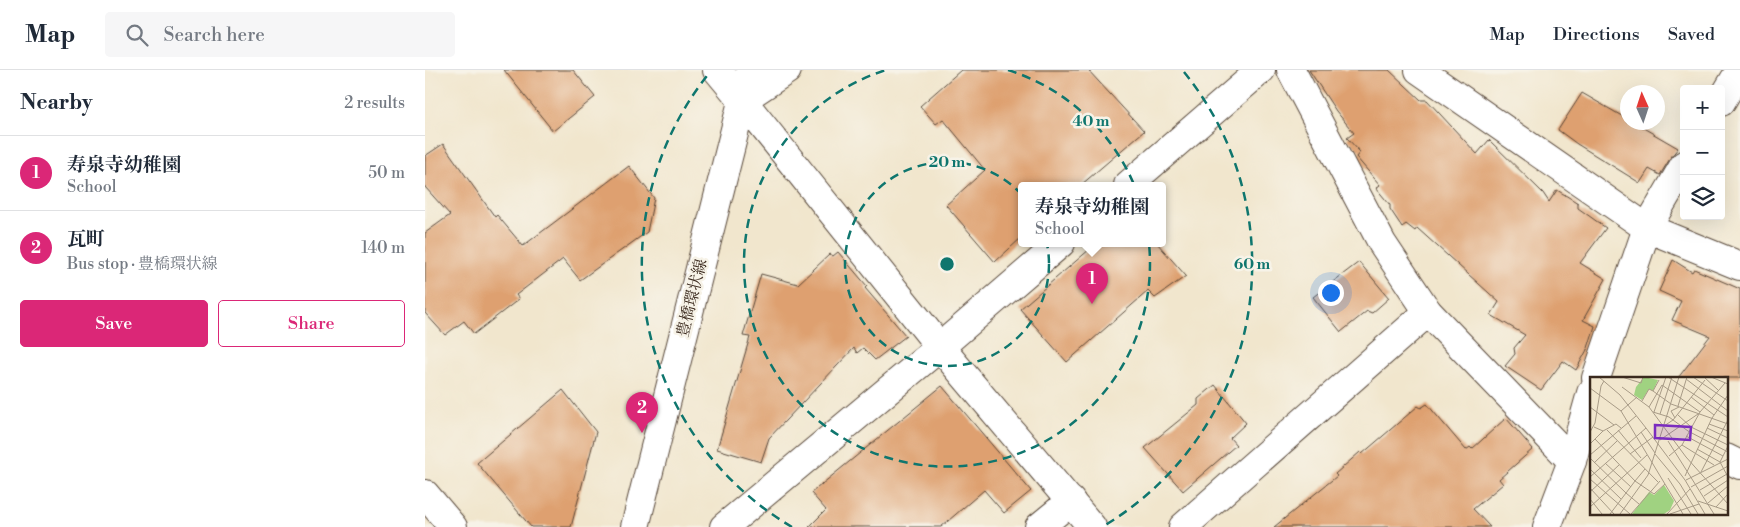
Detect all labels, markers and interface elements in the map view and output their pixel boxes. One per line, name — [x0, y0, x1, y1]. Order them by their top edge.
search box — [105, 12, 455, 57]
text: Map — [25, 20, 75, 50]
icon: search — [123, 21, 151, 49]
text: Search here — [163, 23, 265, 47]
text: Map — [1489, 23, 1525, 46]
text: Directions — [1553, 23, 1640, 46]
text: Saved — [1668, 23, 1715, 46]
north arrow — [1620, 85, 1665, 130]
map controls — [1680, 85, 1725, 220]
button: + — [1680, 85, 1725, 130]
text: Nearby — [20, 90, 93, 116]
text: 2 results — [344, 93, 405, 113]
text: 40 m — [1072, 112, 1110, 131]
button: − — [1680, 130, 1725, 175]
text: 寿泉寺幼稚園 — [67, 153, 181, 177]
text: 20 m — [929, 153, 966, 172]
text: 1 — [32, 163, 40, 183]
text: 50 m — [368, 163, 405, 183]
button: layers — [1680, 175, 1725, 220]
text: School — [67, 177, 116, 197]
popup — [1018, 182, 1166, 247]
text: 寿泉寺幼稚園 — [1035, 195, 1149, 219]
text: School — [1035, 219, 1084, 239]
text: 瓦町 — [67, 227, 105, 251]
text: 2 — [31, 238, 41, 258]
text: 140 m — [361, 238, 405, 258]
text: Bus stop · 豊橋環状線 — [67, 254, 218, 274]
centre of rings — [938, 255, 956, 273]
text: 60 m — [1234, 255, 1271, 274]
street label: 豊橋環状線 — [673, 257, 711, 339]
pin: 1 — [1076, 263, 1108, 304]
your location — [1318, 280, 1344, 306]
button: Save — [20, 300, 208, 347]
button: Share — [218, 300, 405, 347]
inset map — [1590, 377, 1727, 514]
pin: 2 — [626, 392, 658, 433]

